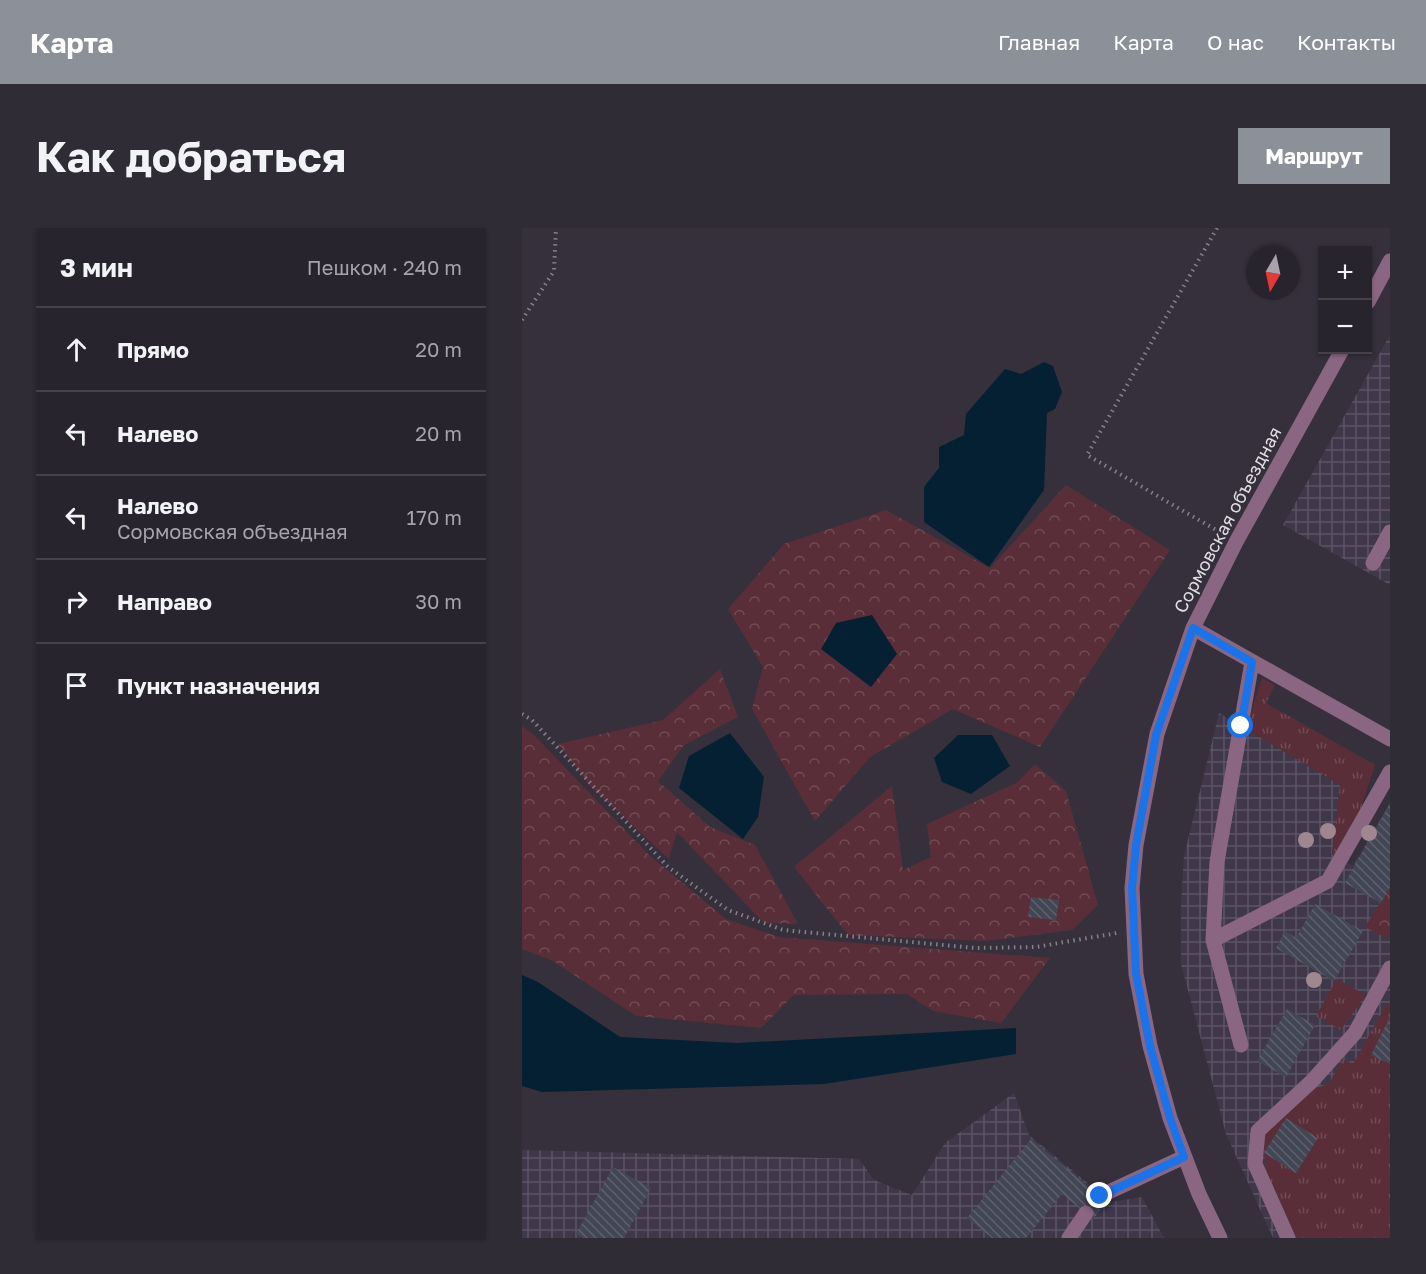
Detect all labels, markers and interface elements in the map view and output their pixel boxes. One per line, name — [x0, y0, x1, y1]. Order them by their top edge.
text: Карта — [30, 26, 114, 59]
text: Главная — [998, 29, 1080, 55]
text: Карта — [1113, 29, 1174, 55]
text: О нас — [1207, 29, 1264, 55]
text: Контакты — [1297, 29, 1396, 55]
button: Маршрут — [1238, 128, 1390, 184]
text: Как добраться — [36, 131, 346, 181]
north arrow — [1246, 246, 1300, 300]
map controls — [1318, 246, 1372, 354]
button: + — [1318, 246, 1372, 300]
text: 3 мин — [60, 252, 133, 283]
text: Пешком · 240 m — [307, 255, 462, 279]
button: − — [1318, 300, 1372, 354]
icon: ahead — [60, 333, 93, 366]
text: Прямо — [117, 336, 189, 363]
text: 20 m — [415, 337, 462, 361]
icon: left — [60, 417, 93, 450]
text: Налево — [117, 420, 199, 447]
text: 20 m — [415, 421, 462, 445]
street label: Сормовская объездная — [1169, 423, 1286, 616]
text: Налево — [117, 492, 199, 519]
icon: left — [60, 501, 93, 534]
text: 170 m — [407, 505, 462, 529]
text: Сормовская объездная — [117, 519, 348, 543]
icon: right — [60, 585, 93, 618]
text: Направо — [117, 588, 212, 615]
text: 30 m — [415, 589, 462, 613]
icon: arrive — [60, 669, 93, 702]
text: Пункт назначения — [117, 672, 320, 699]
route start — [1227, 712, 1253, 738]
route end — [1086, 1182, 1112, 1208]

